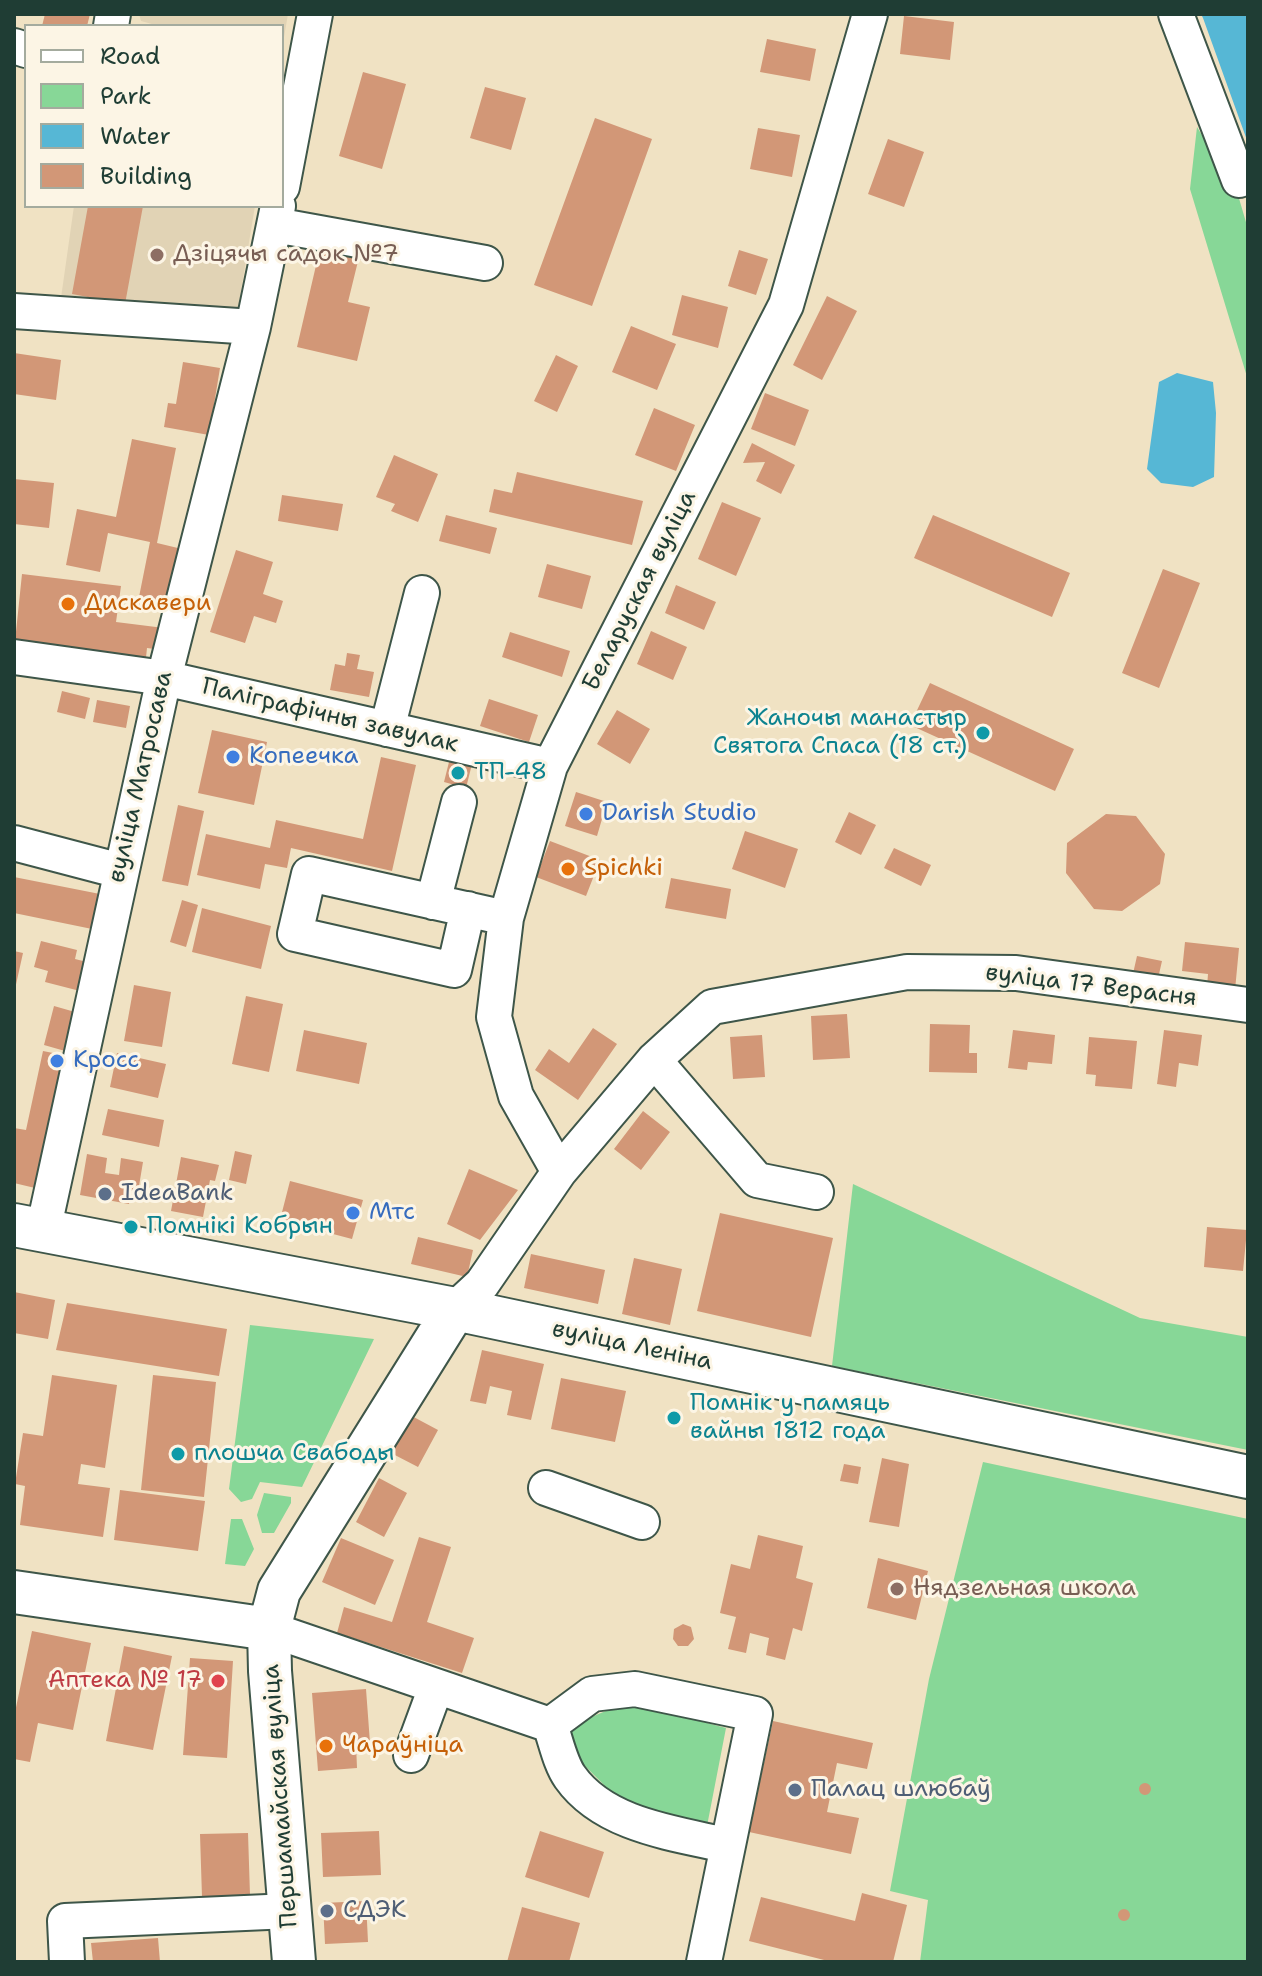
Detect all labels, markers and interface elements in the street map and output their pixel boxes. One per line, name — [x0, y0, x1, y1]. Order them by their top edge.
legend — [24, 24, 284, 208]
text: Road — [100, 40, 160, 72]
text: Park — [100, 80, 152, 112]
text: Water — [100, 120, 171, 152]
text: Building — [100, 160, 192, 192]
place label: Дзіцячы садок №7 — [173, 241, 399, 269]
marker: Дзіцячы садок №7 — [148, 246, 166, 264]
street label: Беларуская вуліца — [577, 486, 703, 696]
place label: Дискавери — [84, 590, 211, 618]
marker: Дискавери — [59, 595, 77, 613]
street label: вуліца Матросава — [103, 669, 179, 885]
street label: Паліграфічны завулак — [199, 673, 461, 759]
place label: Жаночы манастыр Святога Спаса (18 ст.) — [713, 705, 967, 761]
marker: Жаночы манастыр Святога Спаса (18 ст.) — [974, 724, 992, 742]
place label: Копеечка — [249, 743, 358, 771]
marker: Копеечка — [224, 748, 242, 766]
place label: ТП-48 — [474, 759, 547, 787]
marker: ТП-48 — [449, 764, 467, 782]
place label: Darish Studio — [602, 800, 756, 828]
marker: Darish Studio — [577, 805, 595, 823]
place label: Spichki — [584, 855, 663, 883]
marker: Spichki — [559, 860, 577, 878]
street label: вуліца 17 Верасня — [984, 959, 1198, 1013]
place label: Кросс — [73, 1047, 139, 1075]
marker: Кросс — [48, 1052, 66, 1070]
place label: IdeaBank — [121, 1180, 233, 1208]
marker: IdeaBank — [96, 1185, 114, 1203]
place label: Мтс — [369, 1199, 415, 1227]
marker: Мтс — [344, 1204, 362, 1222]
place label: Помнікі Кобрын — [147, 1213, 333, 1241]
marker: Помнікі Кобрын — [122, 1218, 140, 1236]
street label: вуліца Леніна — [549, 1315, 715, 1377]
place label: Помнік у памяць вайны 1812 года — [690, 1390, 890, 1446]
marker: Помнік у памяць вайны 1812 года — [665, 1409, 683, 1427]
place label: плошча Свабоды — [194, 1440, 394, 1468]
marker: плошча Свабоды — [169, 1445, 187, 1463]
place label: Нядзельная школа — [913, 1575, 1136, 1603]
marker: Нядзельная школа — [888, 1580, 906, 1598]
street label: Першамайская вуліца — [257, 1663, 305, 1929]
place label: Аптека № 17 — [48, 1667, 202, 1695]
marker: Аптека № 17 — [209, 1672, 227, 1690]
place label: Чараўніца — [342, 1732, 463, 1760]
marker: Чараўніца — [317, 1737, 335, 1755]
place label: Палац шлюбаў — [811, 1776, 991, 1804]
marker: Палац шлюбаў — [786, 1781, 804, 1799]
place label: СДЭК — [343, 1897, 406, 1925]
marker: СДЭК — [318, 1902, 336, 1920]

